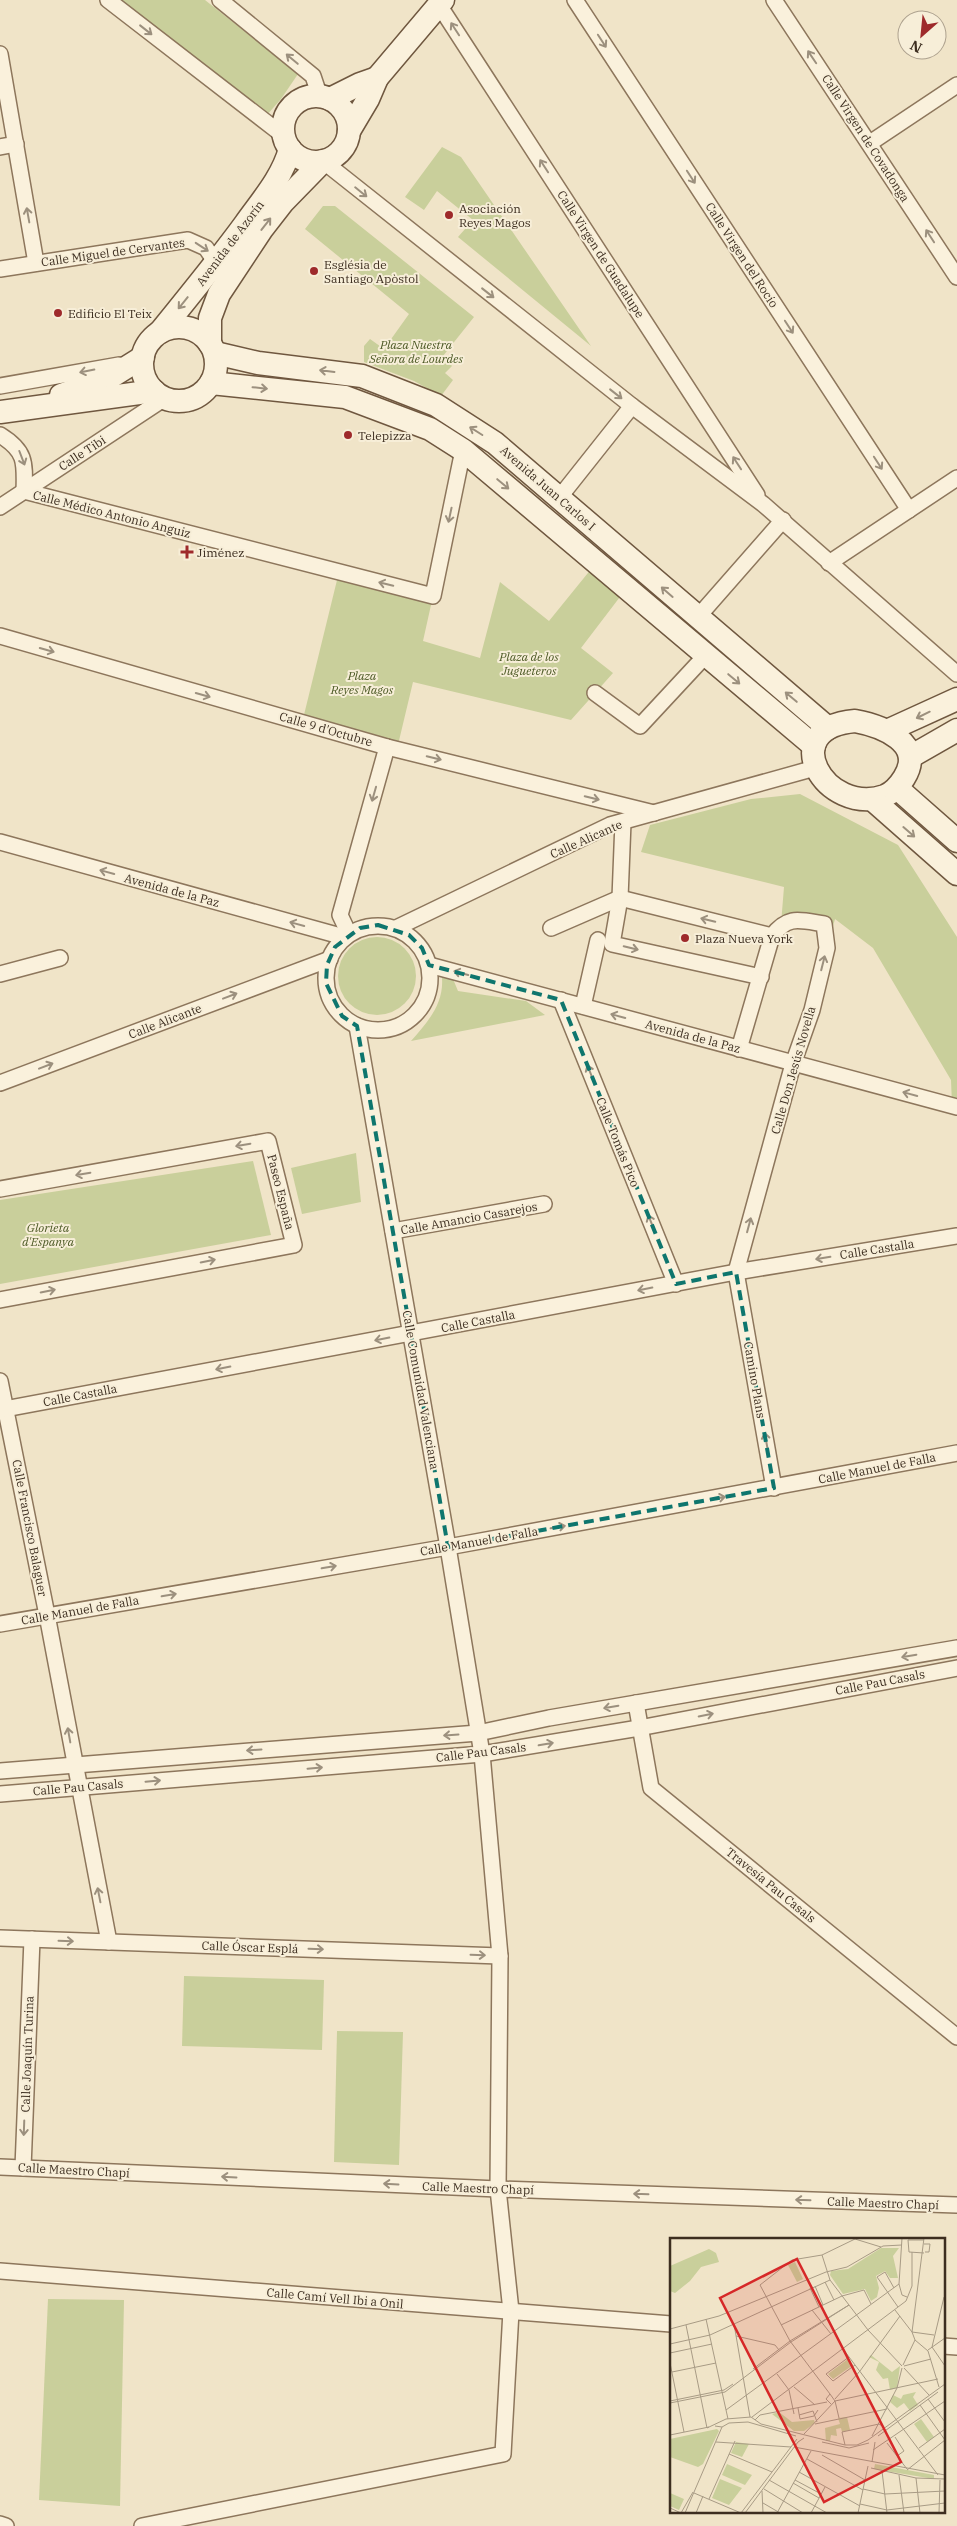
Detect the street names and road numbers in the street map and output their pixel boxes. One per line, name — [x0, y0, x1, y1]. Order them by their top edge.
street label: Calle Virgen de Covadonga — [819, 71, 913, 205]
street label: Calle Virgen de Guadalupe — [554, 188, 648, 320]
street label: Avenida de Azorín — [193, 197, 267, 289]
street label: Calle Virgen del Rocío — [702, 200, 782, 311]
street label: Calle Miguel de Cervantes — [40, 234, 186, 270]
street label: Calle Tibi — [56, 432, 109, 474]
street label: Avenida Juan Carlos I — [497, 443, 599, 533]
street label: Calle Médico Antonio Anguiz — [32, 487, 192, 541]
street label: Calle 9 d'Octubre — [278, 709, 374, 749]
street label: Calle Alicante — [548, 816, 624, 862]
street label: Avenida de la Paz — [123, 870, 221, 910]
street label: Calle Alicante — [126, 1000, 204, 1042]
street label: Calle Don Jesús Novella — [768, 1004, 819, 1136]
street label: Avenida de la Paz — [644, 1016, 742, 1056]
street label: Calle Tomás Pico — [593, 1095, 643, 1189]
street label: Paseo España — [264, 1153, 298, 1232]
street label: Calle Amancio Casarejos — [399, 1199, 539, 1237]
street label: Calle Castalla — [839, 1236, 916, 1262]
street label: Calle Castalla — [440, 1306, 517, 1336]
street label: Calle Comunidad Valenciana — [400, 1309, 442, 1471]
street label: Camino Plans — [741, 1340, 769, 1420]
street label: Calle Castalla — [42, 1380, 119, 1410]
street label: Calle Manuel de Falla — [817, 1449, 937, 1487]
street label: Calle Francisco Balaguer — [9, 1458, 51, 1598]
street label: Calle Manuel de Falla — [419, 1523, 540, 1559]
street label: Calle Manuel de Falla — [20, 1592, 141, 1628]
street label: Calle Pau Casals — [834, 1666, 926, 1698]
street label: Calle Pau Casals — [435, 1739, 527, 1765]
street label: Calle Pau Casals — [32, 1776, 124, 1798]
street label: Travesía Pau Casals — [723, 1844, 819, 1926]
street label: Calle Óscar Esplá — [201, 1938, 299, 1956]
street label: Calle Joaquín Turina — [17, 1995, 37, 2113]
street label: Calle Maestro Chapí — [18, 2160, 130, 2180]
street label: Calle Maestro Chapí — [422, 2179, 534, 2197]
street label: Calle Maestro Chapí — [827, 2194, 939, 2212]
street label: Calle Camí Vell Ibi a Onil — [266, 2285, 405, 2311]

